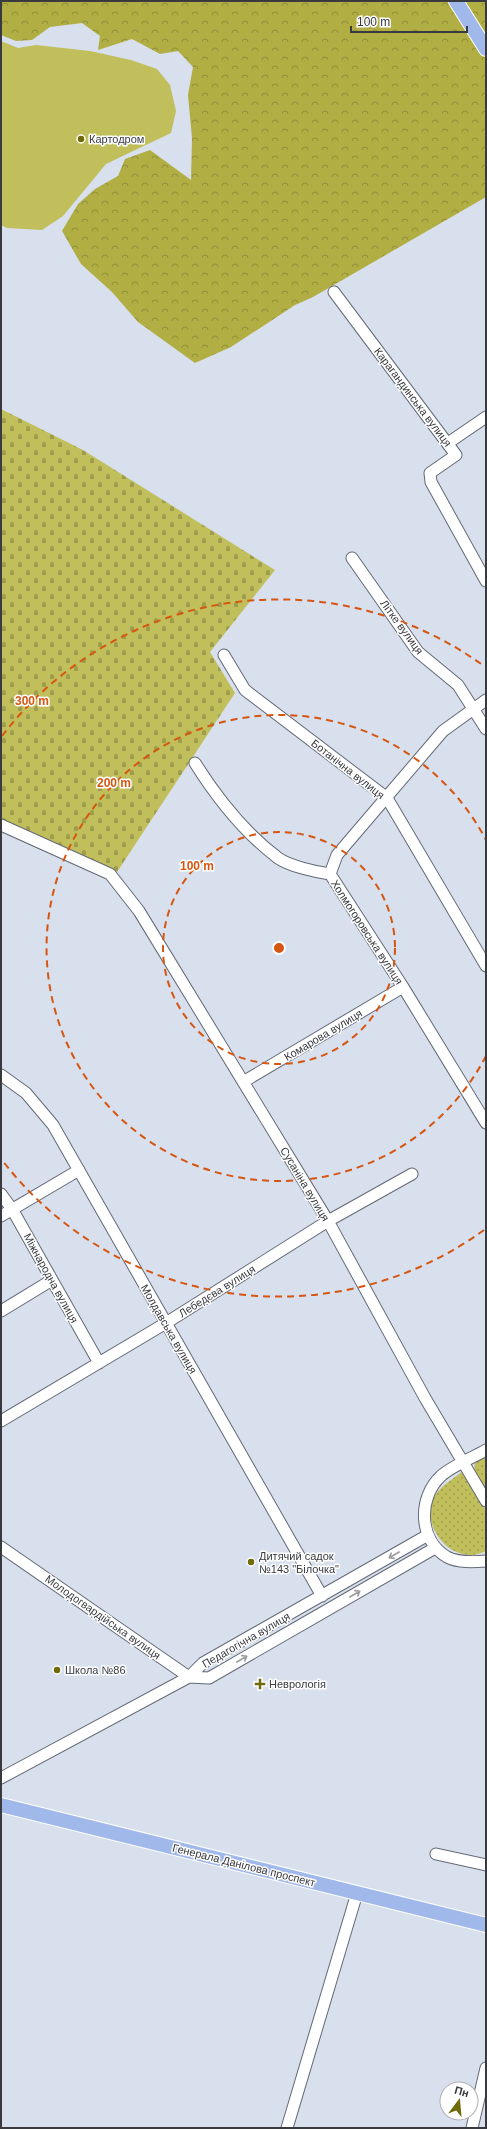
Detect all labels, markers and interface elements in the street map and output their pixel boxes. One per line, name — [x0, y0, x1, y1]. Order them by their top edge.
scale bar — [351, 8, 467, 34]
text: 100 m — [357, 15, 390, 29]
place label: Картодром — [89, 133, 144, 145]
marker: Картодром — [76, 134, 86, 144]
street label: Карагандинська вулиця — [372, 345, 454, 449]
street label: Літке вулиця — [378, 597, 426, 657]
text: 300 m — [15, 694, 49, 708]
street label: Ботанічна вулиця — [309, 737, 387, 801]
text: 200 m — [97, 776, 131, 790]
text: 100 m — [180, 859, 214, 873]
street label: Холмогоровська вулиця — [329, 878, 405, 987]
centre of rings — [272, 941, 286, 955]
street label: Комарова вулиця — [282, 1007, 364, 1063]
street label: Сусаніна вулиця — [278, 1145, 332, 1223]
street label: Міжнародна вулиця — [21, 1231, 81, 1325]
street label: Лебедєва вулиця — [177, 1263, 257, 1319]
street label: Молдавська вулиця — [139, 1282, 199, 1376]
place label: Дитячий садок №143 "Білочка" — [259, 1550, 339, 1575]
one-way arrow — [388, 1551, 400, 1559]
marker: Дитячий садок №143 "Білочка" — [246, 1557, 256, 1567]
street label: Молодогвардійська вулиця — [43, 1573, 163, 1662]
one-way arrow — [349, 1589, 361, 1597]
street label: Педагогічна вулиця — [200, 1610, 292, 1670]
one-way arrow — [236, 1654, 248, 1662]
place label: Школа №86 — [65, 1664, 126, 1676]
marker: Школа №86 — [52, 1665, 62, 1675]
marker: Неврологія — [254, 1678, 266, 1690]
place label: Неврологія — [269, 1678, 326, 1690]
street label: Генерала Данілова проспект — [171, 1841, 317, 1889]
north arrow — [439, 2081, 479, 2121]
text: Пн — [453, 2084, 470, 2099]

